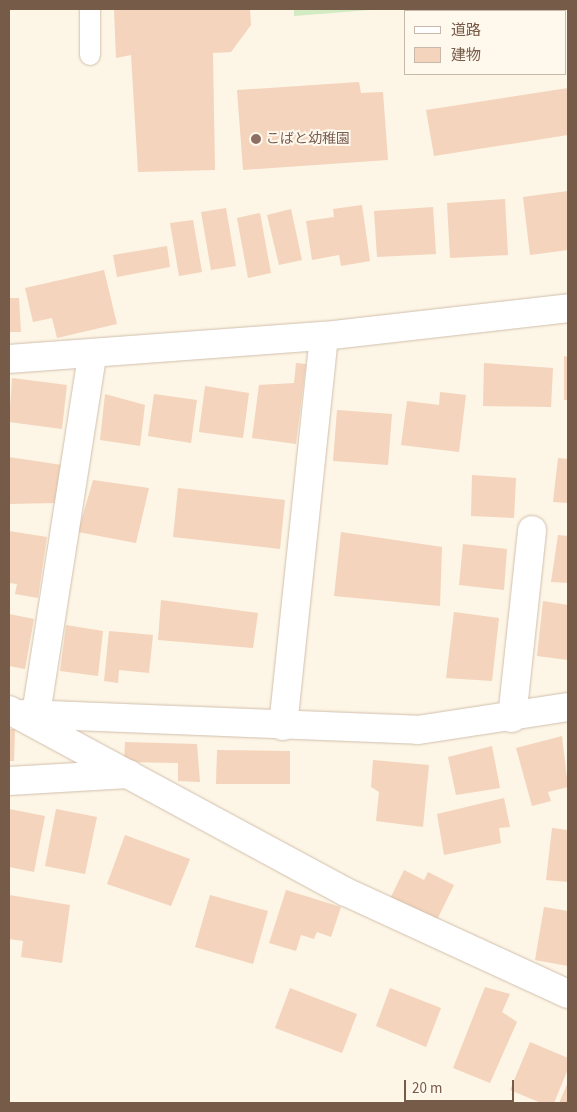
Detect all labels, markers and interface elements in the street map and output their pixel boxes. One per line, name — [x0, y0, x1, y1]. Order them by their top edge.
legend — [404, 10, 567, 75]
text: 道路 — [451, 20, 481, 41]
text: 建物 — [451, 45, 481, 66]
place label: こばと幼稚園 — [266, 131, 350, 147]
marker: こばと幼稚園 — [250, 133, 262, 145]
scale bar — [407, 1070, 517, 1102]
text: 20 m — [412, 1078, 442, 1099]

